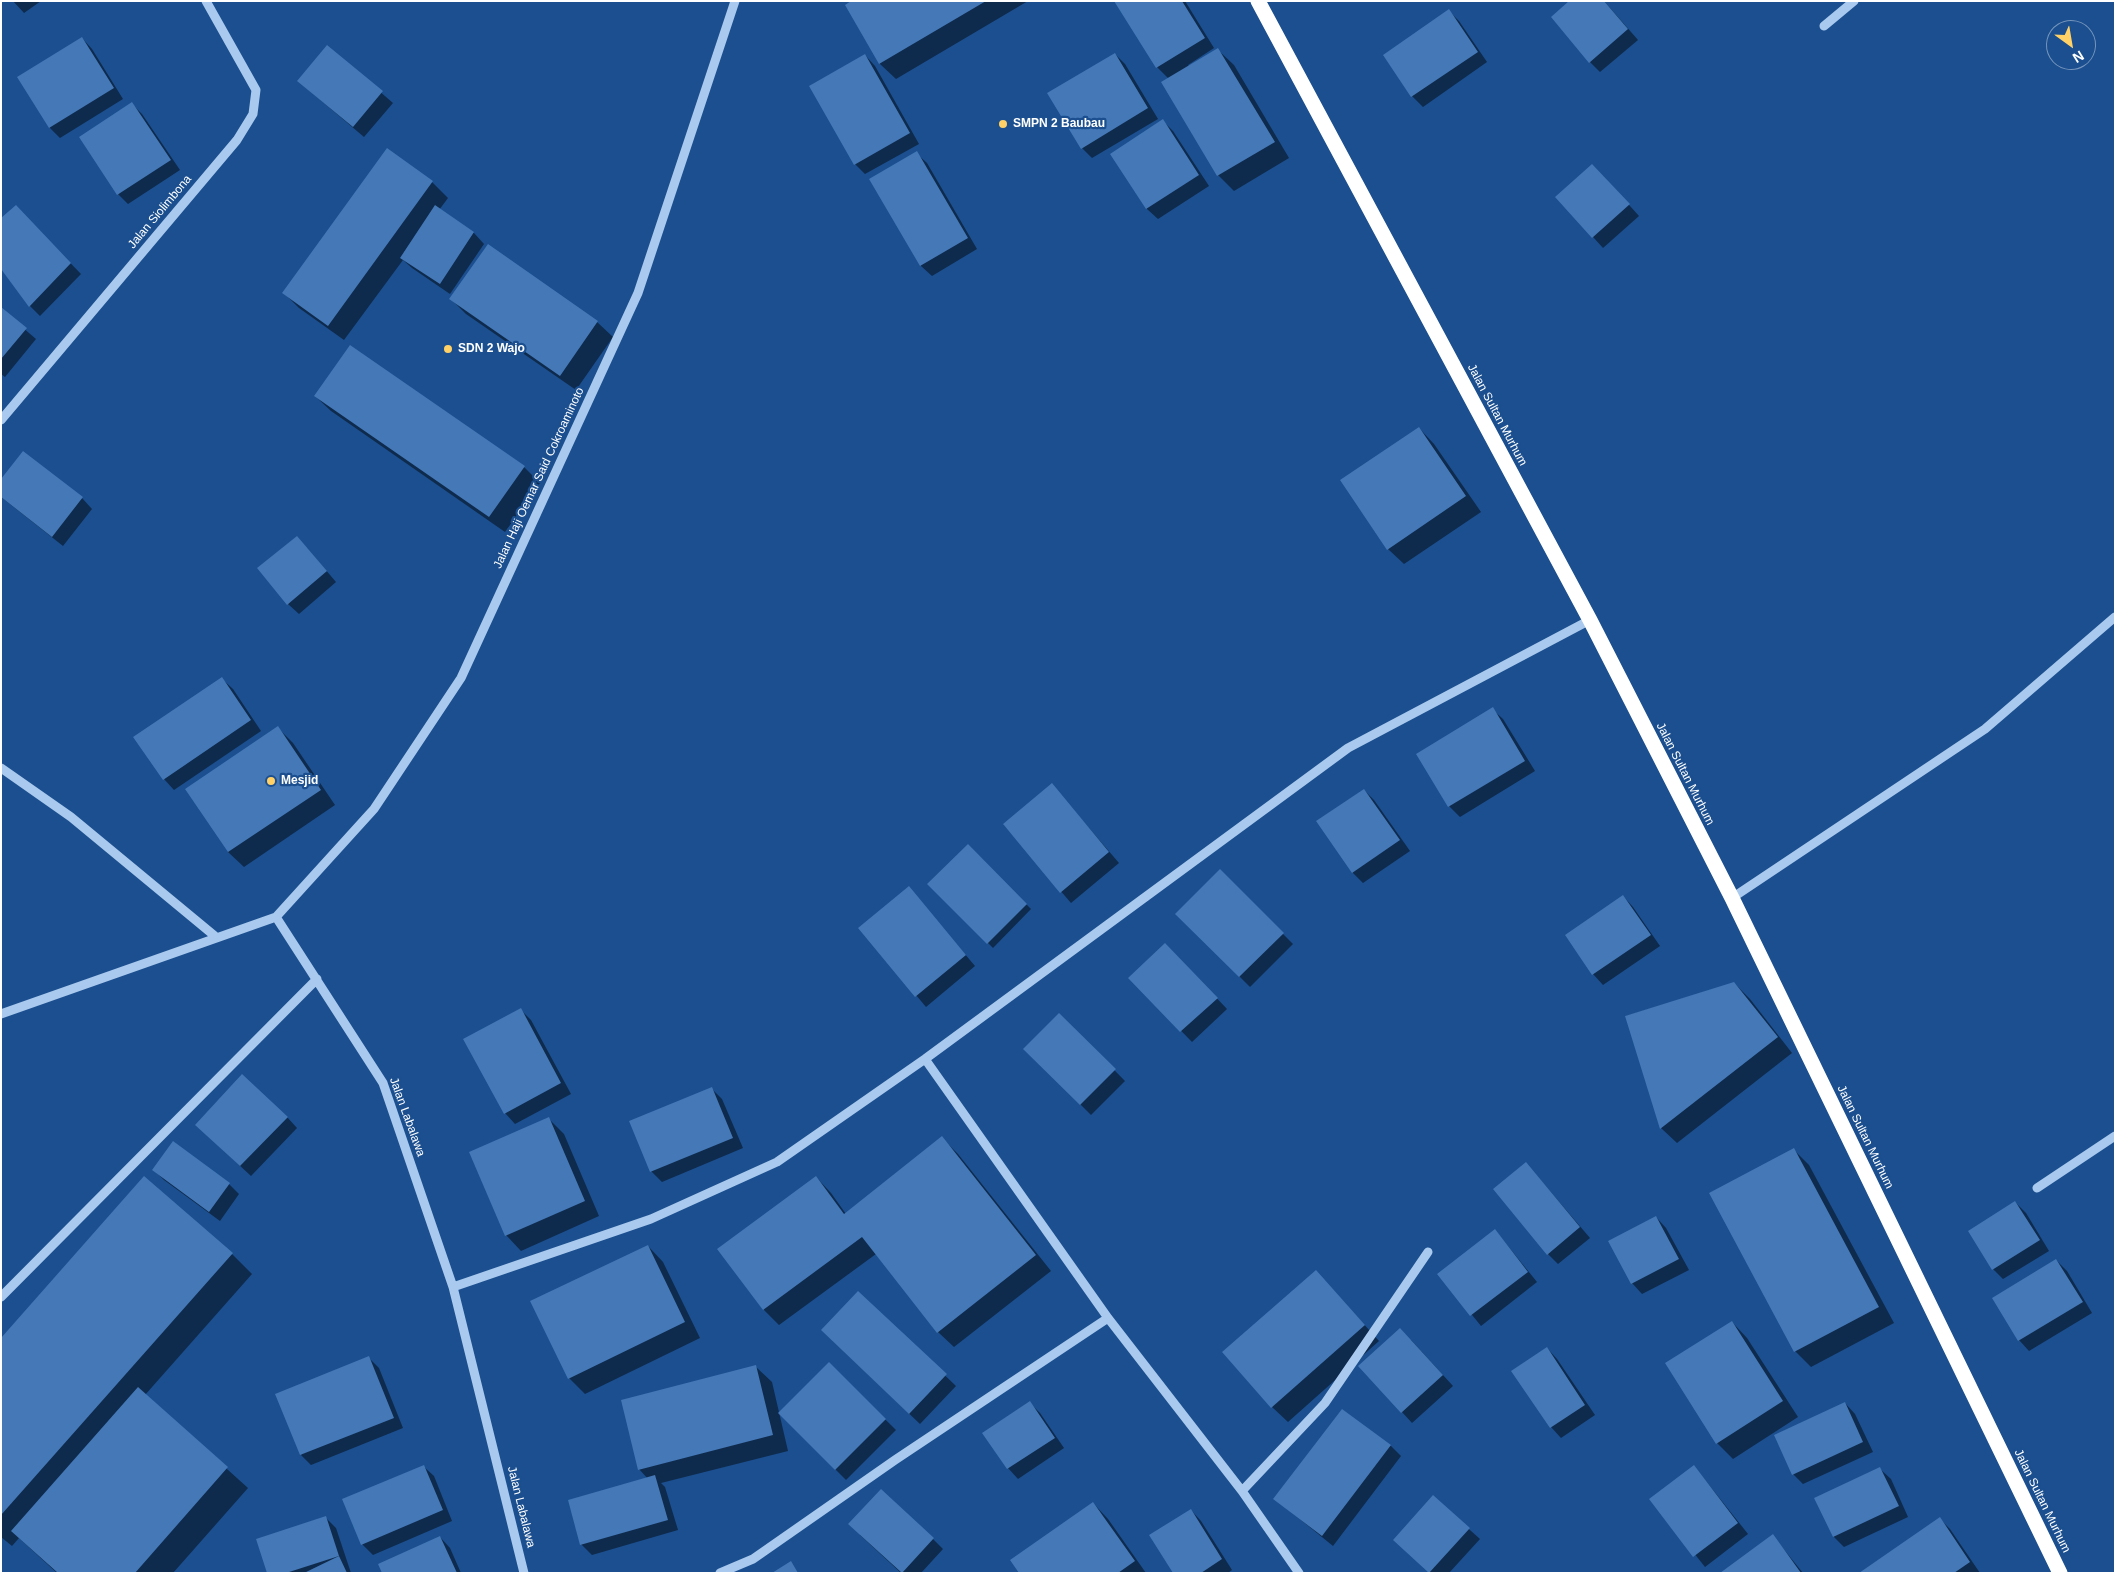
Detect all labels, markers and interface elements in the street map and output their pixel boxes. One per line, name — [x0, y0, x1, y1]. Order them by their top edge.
north arrow — [2046, 20, 2096, 70]
text: N — [2070, 47, 2087, 66]
place label: SMPN 2 Baubau — [1013, 117, 1105, 131]
marker: SMPN 2 Baubau — [997, 118, 1009, 130]
street label: Jalan Siolimbona — [125, 172, 195, 252]
place label: SDN 2 Wajo — [458, 342, 525, 356]
marker: SDN 2 Wajo — [442, 343, 454, 355]
street label: Jalan Sultan Murhum — [1464, 362, 1530, 468]
street label: Jalan Haji Oemar Said Cokroaminoto — [491, 385, 587, 571]
street label: Jalan Sultan Murhum — [1653, 720, 1717, 828]
place label: Mesjid — [281, 774, 318, 788]
marker: Mesjid — [265, 775, 277, 787]
street label: Jalan Labalawa — [386, 1075, 428, 1159]
street label: Jalan Sultan Murhum — [1834, 1083, 1896, 1191]
street label: Jalan Sultan Murhum — [2011, 1447, 2073, 1555]
street label: Jalan Labalawa — [504, 1465, 538, 1549]

